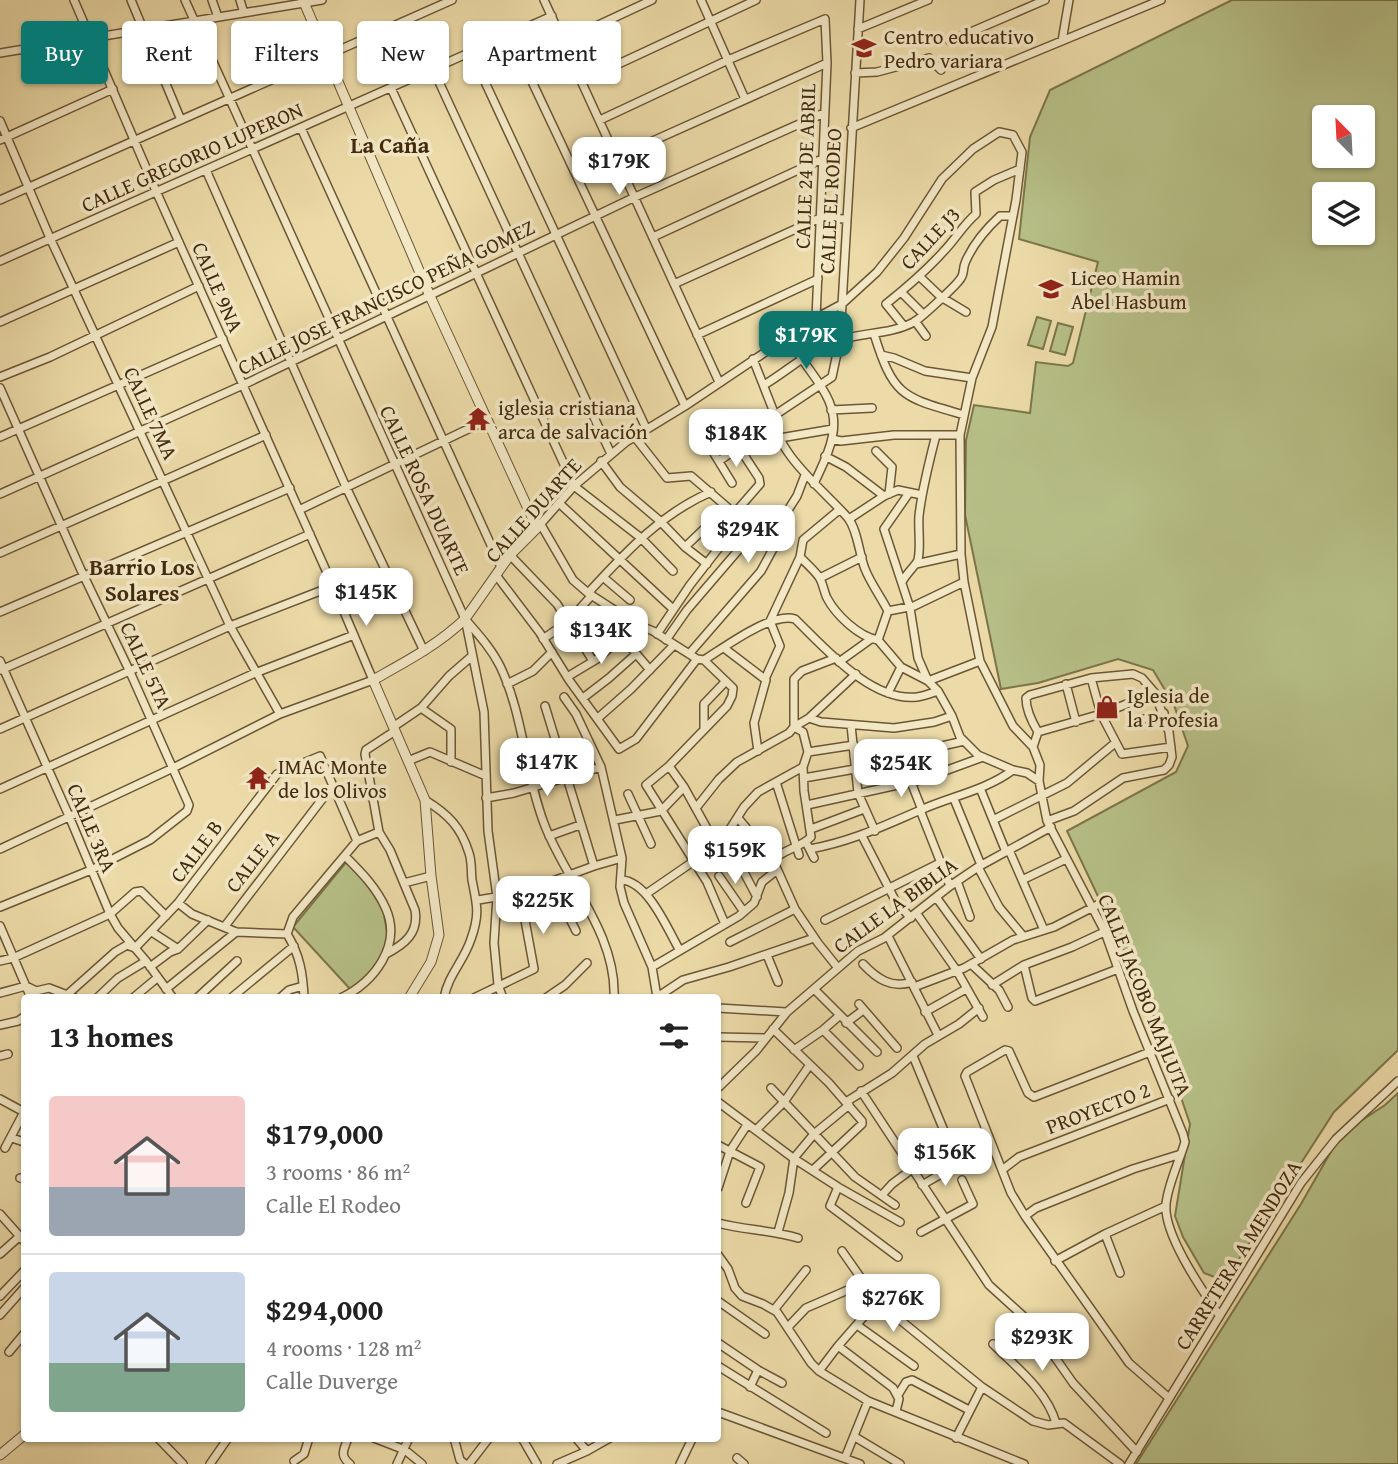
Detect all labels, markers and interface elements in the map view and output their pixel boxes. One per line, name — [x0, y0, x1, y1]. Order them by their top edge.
chip: Buy — [21, 21, 108, 84]
chip: Rent — [122, 21, 217, 84]
chip: Filters — [231, 21, 343, 84]
chip: New — [357, 21, 449, 84]
chip: Apartment — [463, 21, 621, 84]
place label: Centro educativo Pedro variara — [884, 21, 1034, 76]
school or university icon: Centro educativo Pedro variara — [850, 34, 878, 62]
street label: CALLE 24 DE ABRIL — [787, 83, 823, 249]
street label: CALLE GREGORIO LUPERON — [76, 94, 308, 220]
north arrow — [1312, 105, 1376, 168]
map controls — [1312, 105, 1375, 245]
street label: CALLE EL RODEO — [811, 127, 849, 275]
district label: La Caña — [351, 128, 430, 161]
pin: $179K — [570, 138, 668, 197]
text: $179K — [588, 143, 650, 176]
button: layers — [1312, 182, 1375, 245]
street label: CALLE J3 — [893, 200, 967, 276]
street label: CALLE JOSE FRANCISCO PEÑA GOMEZ — [232, 211, 540, 383]
street label: CALLE 9NA — [184, 237, 252, 337]
place label: Liceo Hamin Abel Hasbum — [1071, 262, 1187, 317]
school or university icon: Liceo Hamin Abel Hasbum — [1037, 275, 1065, 303]
pin: $179K — [757, 312, 855, 371]
text: $179K — [775, 317, 837, 350]
street label: CALLE 7MA — [116, 361, 186, 465]
place label: iglesia cristiana arca de salvación — [498, 392, 648, 447]
street label: CALLE ROSA DUARTE — [372, 400, 478, 580]
temple icon: iglesia cristiana arca de salvación — [464, 405, 492, 433]
pin: $184K — [687, 410, 785, 469]
text: $184K — [705, 415, 767, 448]
street label: CALLE DUARTE — [477, 450, 589, 569]
pin: $294K — [699, 505, 797, 565]
text: $294K — [717, 511, 779, 544]
district label: Barrio Los Solares — [89, 550, 195, 609]
pin: $145K — [317, 568, 415, 628]
text: $145K — [335, 574, 397, 607]
pin: $134K — [552, 606, 650, 666]
text: $134K — [570, 612, 632, 645]
street label: CALLE 5TA — [112, 616, 180, 714]
place label: Iglesia de la Profesia — [1127, 680, 1219, 735]
shop icon: Iglesia de la Profesia — [1093, 693, 1121, 721]
pin: $147K — [498, 738, 596, 798]
pin: $254K — [852, 740, 950, 799]
text: $147K — [516, 744, 578, 777]
text: $254K — [870, 745, 932, 778]
place label: IMAC Monte de los Olivos — [278, 751, 387, 806]
temple icon: IMAC Monte de los Olivos — [244, 764, 272, 792]
street label: CALLE 3RA — [59, 779, 125, 878]
street label: CALLE B — [162, 813, 230, 889]
street label: CALLE A — [218, 823, 287, 899]
pin: $159K — [686, 826, 784, 886]
text: $159K — [704, 832, 766, 865]
street label: CALLE LA BIBLIA — [827, 849, 964, 961]
pin: $225K — [494, 876, 592, 936]
text: $225K — [512, 882, 574, 915]
street label: CALLE JACOBO MAJLUTA — [1090, 889, 1200, 1101]
text: 13 homes — [49, 1014, 174, 1058]
icon: filters — [655, 1017, 693, 1055]
street label: PROYECTO 2 — [1041, 1074, 1155, 1142]
text: $179,000 — [266, 1111, 383, 1155]
icon: home — [105, 1124, 189, 1208]
pin: $156K — [896, 1128, 994, 1188]
text: $156K — [914, 1134, 976, 1167]
street label: CARRETERA A MENDOZA — [1167, 1154, 1309, 1356]
text: 3 rooms · 86 m² — [266, 1155, 410, 1188]
text: Calle El Rodeo — [266, 1188, 401, 1221]
pin: $276K — [844, 1274, 942, 1334]
text: $276K — [862, 1280, 924, 1313]
text: $294,000 — [266, 1287, 383, 1331]
icon: home — [105, 1300, 189, 1384]
pin: $293K — [993, 1314, 1091, 1373]
text: $293K — [1011, 1319, 1073, 1352]
text: 4 rooms · 128 m² — [266, 1331, 421, 1364]
text: Calle Duverge — [266, 1364, 398, 1397]

